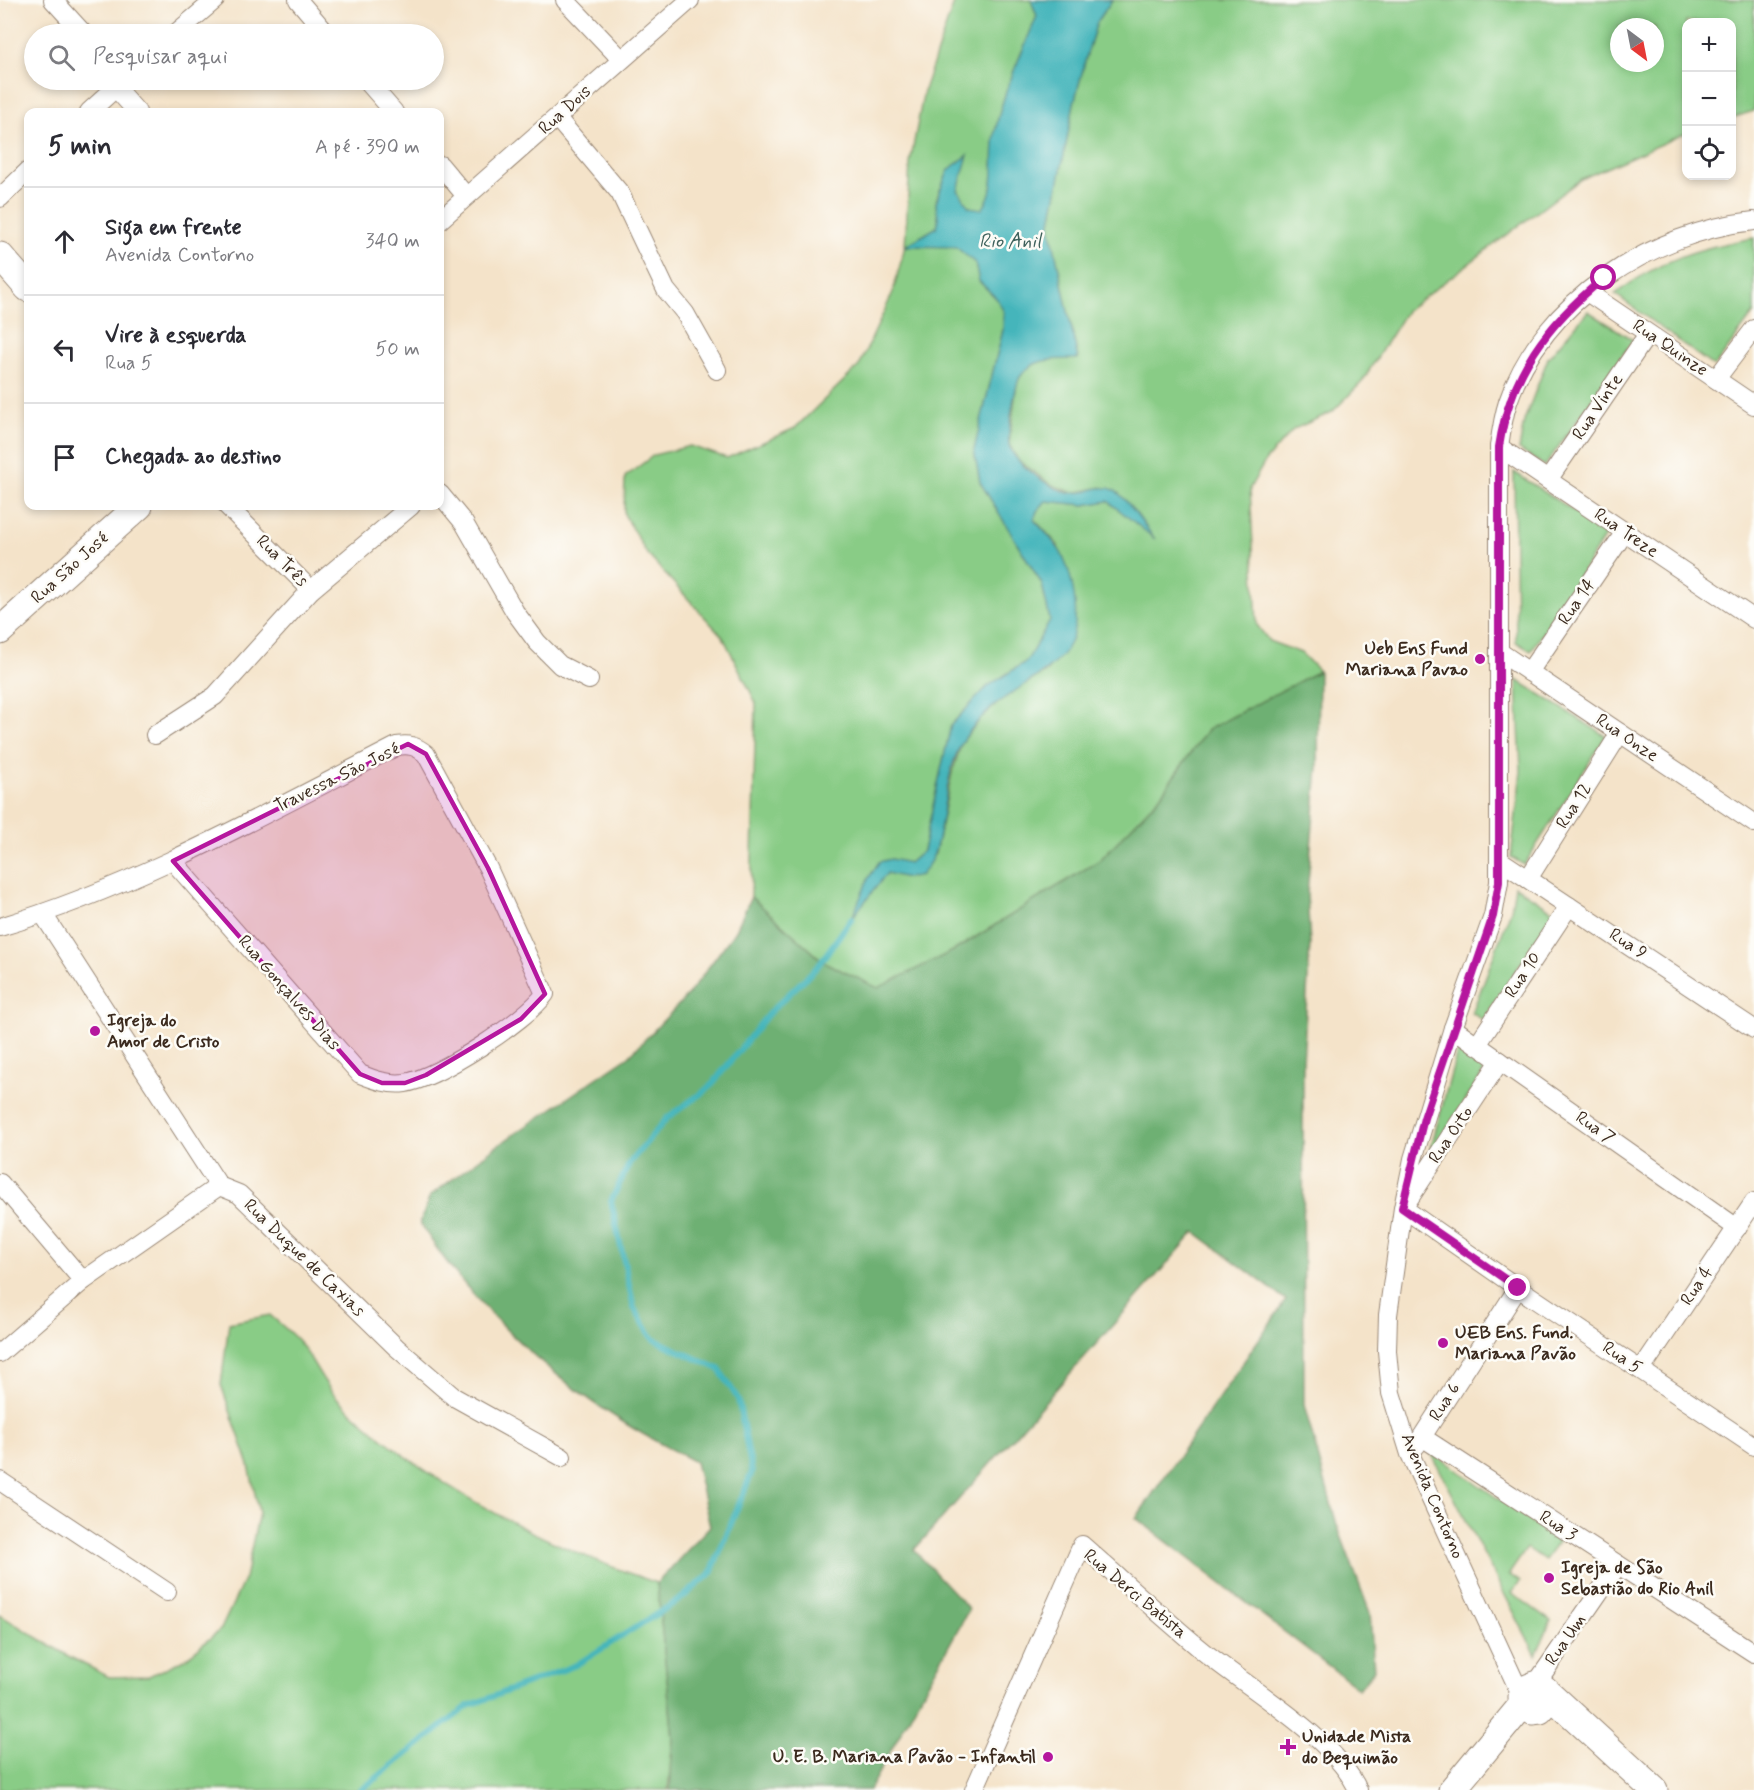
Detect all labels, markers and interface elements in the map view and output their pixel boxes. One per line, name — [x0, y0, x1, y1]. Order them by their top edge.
north arrow — [1610, 18, 1664, 72]
map controls — [1682, 18, 1736, 180]
button: + — [1682, 18, 1736, 72]
search box — [24, 24, 444, 90]
icon: search — [45, 41, 78, 74]
text: Pesquisar aqui — [93, 43, 228, 71]
button: − — [1682, 72, 1736, 126]
street label: Rua Dois — [533, 80, 597, 140]
button: locate — [1682, 126, 1736, 180]
text: 5 min — [48, 130, 112, 164]
text: A pé · 390 m — [315, 134, 420, 161]
text: Siga em frente — [105, 214, 242, 242]
icon: ahead — [48, 225, 81, 258]
text: 340 m — [365, 228, 420, 255]
water label: Rio Anil — [979, 228, 1043, 255]
text: Avenida Contorno — [105, 242, 254, 269]
route start — [1590, 264, 1616, 290]
street label: Rua Quinze — [1628, 314, 1712, 382]
text: Vire à esquerda — [105, 322, 246, 350]
icon: left — [48, 333, 81, 366]
text: 50 m — [375, 336, 420, 363]
text: Rua 5 — [105, 350, 153, 377]
street label: Rua Vinte — [1567, 369, 1629, 445]
icon: arrive — [48, 441, 81, 474]
text: Chegada ao destino — [105, 443, 281, 471]
street label: Rua Treze — [1589, 503, 1663, 563]
street label: Rua São José — [26, 527, 114, 609]
street label: Rua Três — [251, 530, 313, 592]
street label: Rua 14 — [1553, 574, 1601, 630]
place label: Ueb Ens Fund Mariana Pavao — [1346, 637, 1468, 682]
marker: Ueb Ens Fund Mariana Pavao — [1473, 652, 1487, 666]
street label: Rua Onze — [1591, 708, 1663, 768]
street label: Travessa São José — [270, 737, 404, 819]
street label: Rua 12 — [1551, 779, 1597, 833]
street label: Rua 9 — [1604, 923, 1652, 965]
street label: Rua Gonçalves Dias — [232, 930, 346, 1056]
street label: Rua 10 — [1499, 947, 1547, 1003]
place label: Igreja do Amor de Cristo — [107, 1009, 220, 1054]
marker: Igreja do Amor de Cristo — [88, 1024, 102, 1038]
street label: Rua Oito — [1423, 1102, 1479, 1168]
street label: Rua 7 — [1570, 1106, 1620, 1150]
street label: Rua Duque de Caxias — [238, 1194, 370, 1322]
street label: Rua 4 — [1675, 1262, 1719, 1310]
route end — [1504, 1274, 1530, 1300]
place label: UEB Ens. Fund. Mariana Pavão — [1455, 1321, 1576, 1366]
marker: UEB Ens. Fund. Mariana Pavão — [1436, 1336, 1450, 1350]
street label: Rua 5 — [1597, 1336, 1647, 1380]
street label: Rua 6 — [1424, 1378, 1466, 1426]
street label: Avenida Contorno — [1395, 1430, 1469, 1562]
street label: Rua 3 — [1535, 1505, 1581, 1547]
street label: Rua Derci Batista — [1078, 1544, 1192, 1644]
place label: Igreja de São Sebastião do Rio Anil — [1561, 1556, 1714, 1601]
marker: Igreja de São Sebastião do Rio Anil — [1542, 1571, 1556, 1585]
street label: Rua Um — [1540, 1610, 1592, 1670]
place label: Unidade Mista do Bequimão — [1302, 1725, 1411, 1770]
marker: Unidade Mista do Bequimão — [1279, 1738, 1297, 1756]
place label: U. E. B. Mariana Pavão - Infantil — [773, 1745, 1036, 1769]
marker: U. E. B. Mariana Pavão - Infantil — [1041, 1750, 1055, 1764]

